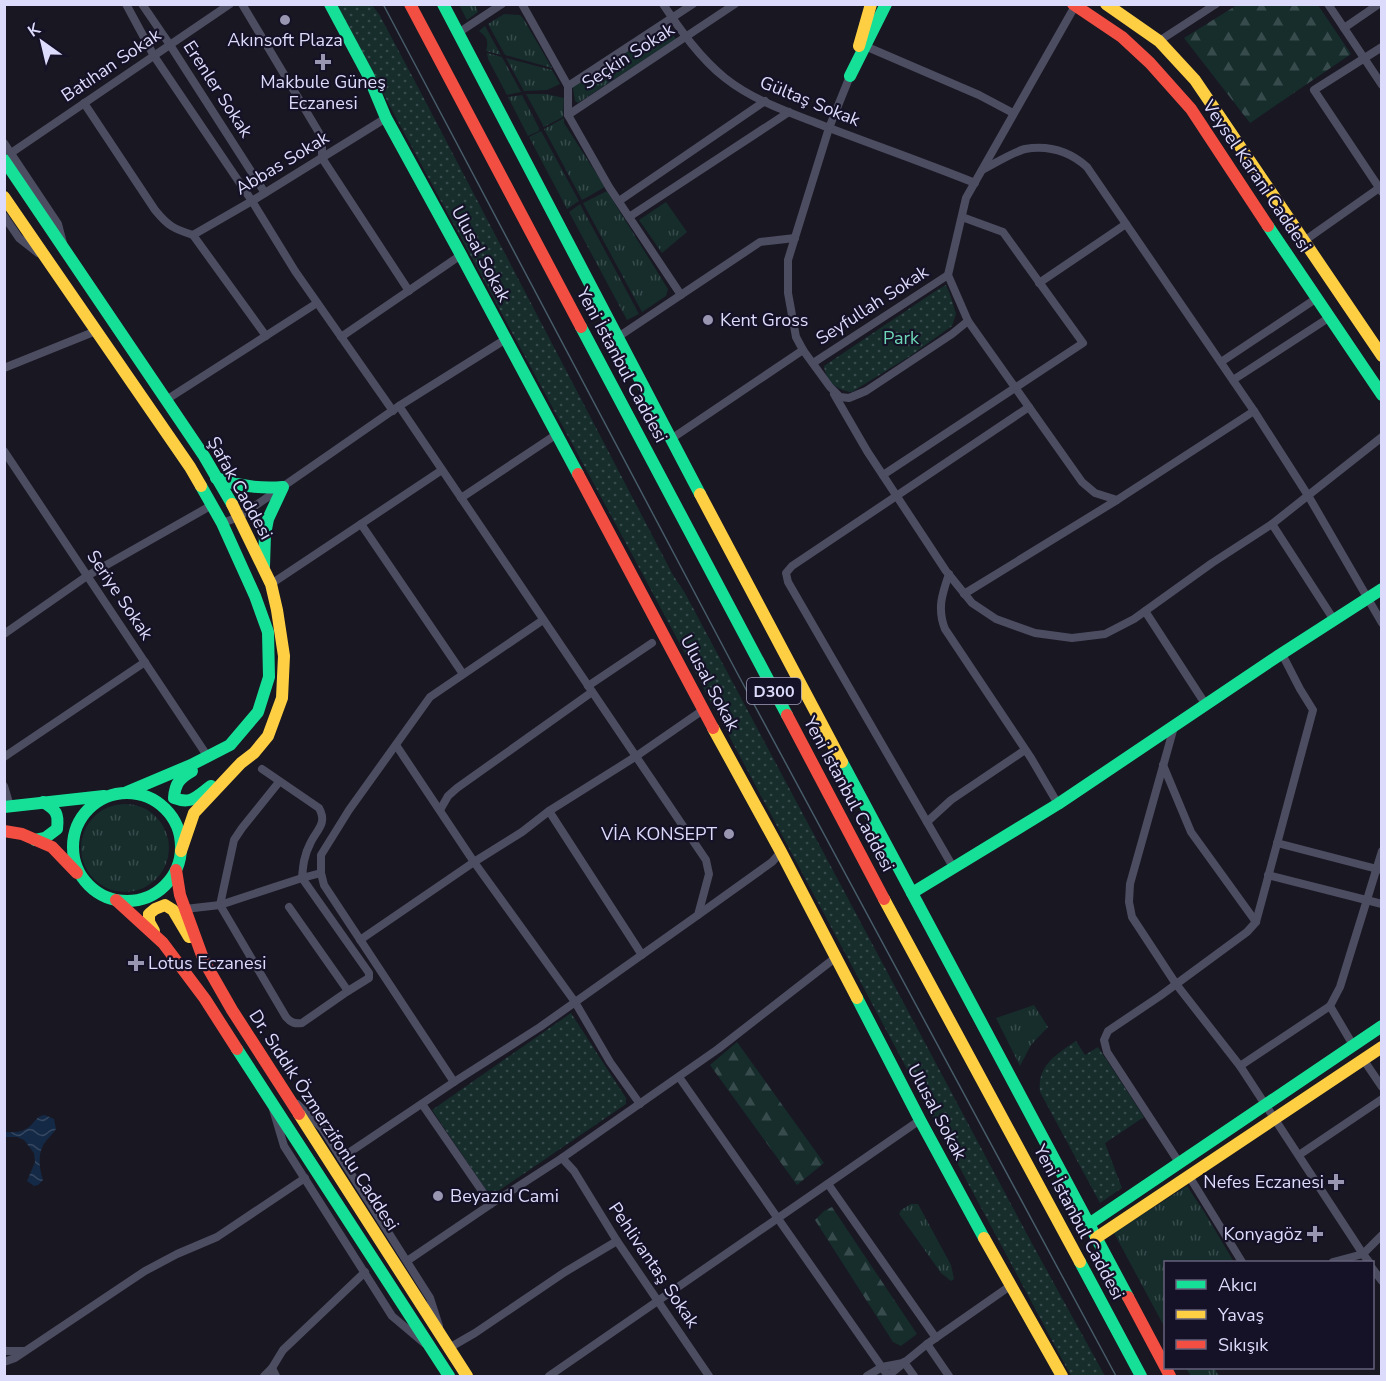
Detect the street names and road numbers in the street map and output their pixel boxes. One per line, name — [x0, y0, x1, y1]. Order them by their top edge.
street label: Seçkin Sokak — [577, 17, 680, 95]
street label: Batıhan Sokak — [56, 22, 166, 107]
street label: Erenler Sokak — [178, 36, 259, 143]
street label: Gültaş Sokak — [756, 70, 865, 132]
street label: Veysel Karani Caddesi — [1197, 94, 1317, 257]
street label: Abbas Sokak — [231, 125, 334, 200]
street label: Ulusal Sokak — [446, 202, 517, 307]
street label: Seyfullah Sokak — [811, 259, 934, 350]
street label: Yeni İstanbul Caddesi — [570, 282, 673, 447]
street label: Şafak Caddesi — [202, 432, 278, 544]
street label: Seriye Sokak — [81, 546, 159, 645]
street label: Ulusal Sokak — [675, 631, 746, 736]
road number: D300 — [747, 678, 801, 704]
street label: Yeni İstanbul Caddesi — [797, 711, 900, 876]
street label: Dr. Sıddık Özmerzifonlu Caddesi — [243, 1005, 405, 1235]
street label: Ulusal Sokak — [902, 1060, 973, 1165]
street label: Yeni İstanbul Caddesi — [1027, 1139, 1130, 1304]
street label: Pehlivantaş Sokak — [603, 1197, 706, 1333]

